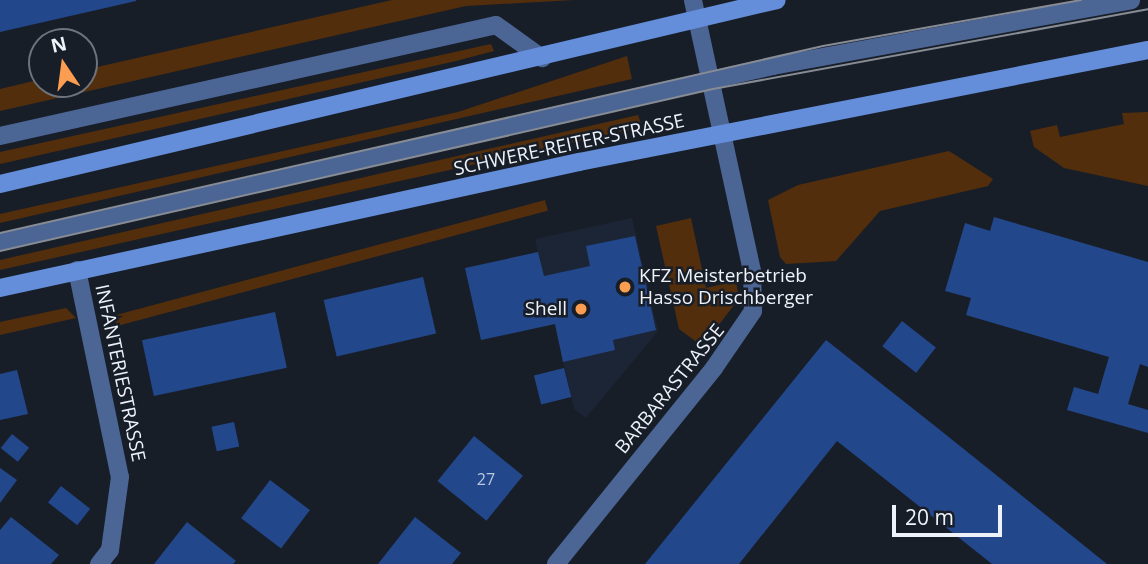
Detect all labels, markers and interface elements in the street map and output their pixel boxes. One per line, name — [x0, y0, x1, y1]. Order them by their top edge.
north arrow — [28, 28, 98, 98]
text: N — [48, 30, 69, 59]
street label: SCHWERE-REITER-STRASSE — [452, 109, 686, 181]
place label: KFZ Meisterbetrieb Hasso Drischberger — [639, 265, 813, 309]
marker: KFZ Meisterbetrieb Hasso Drischberger — [617, 279, 633, 295]
street label: INFANTERIESTRASSE — [90, 282, 150, 464]
place label: Shell — [525, 298, 567, 320]
marker: Shell — [573, 301, 589, 317]
street label: BARBARASTRASSE — [611, 320, 729, 458]
house number: 27 — [477, 469, 495, 489]
scale bar — [896, 490, 1006, 534]
text: 20 m — [905, 503, 954, 531]

